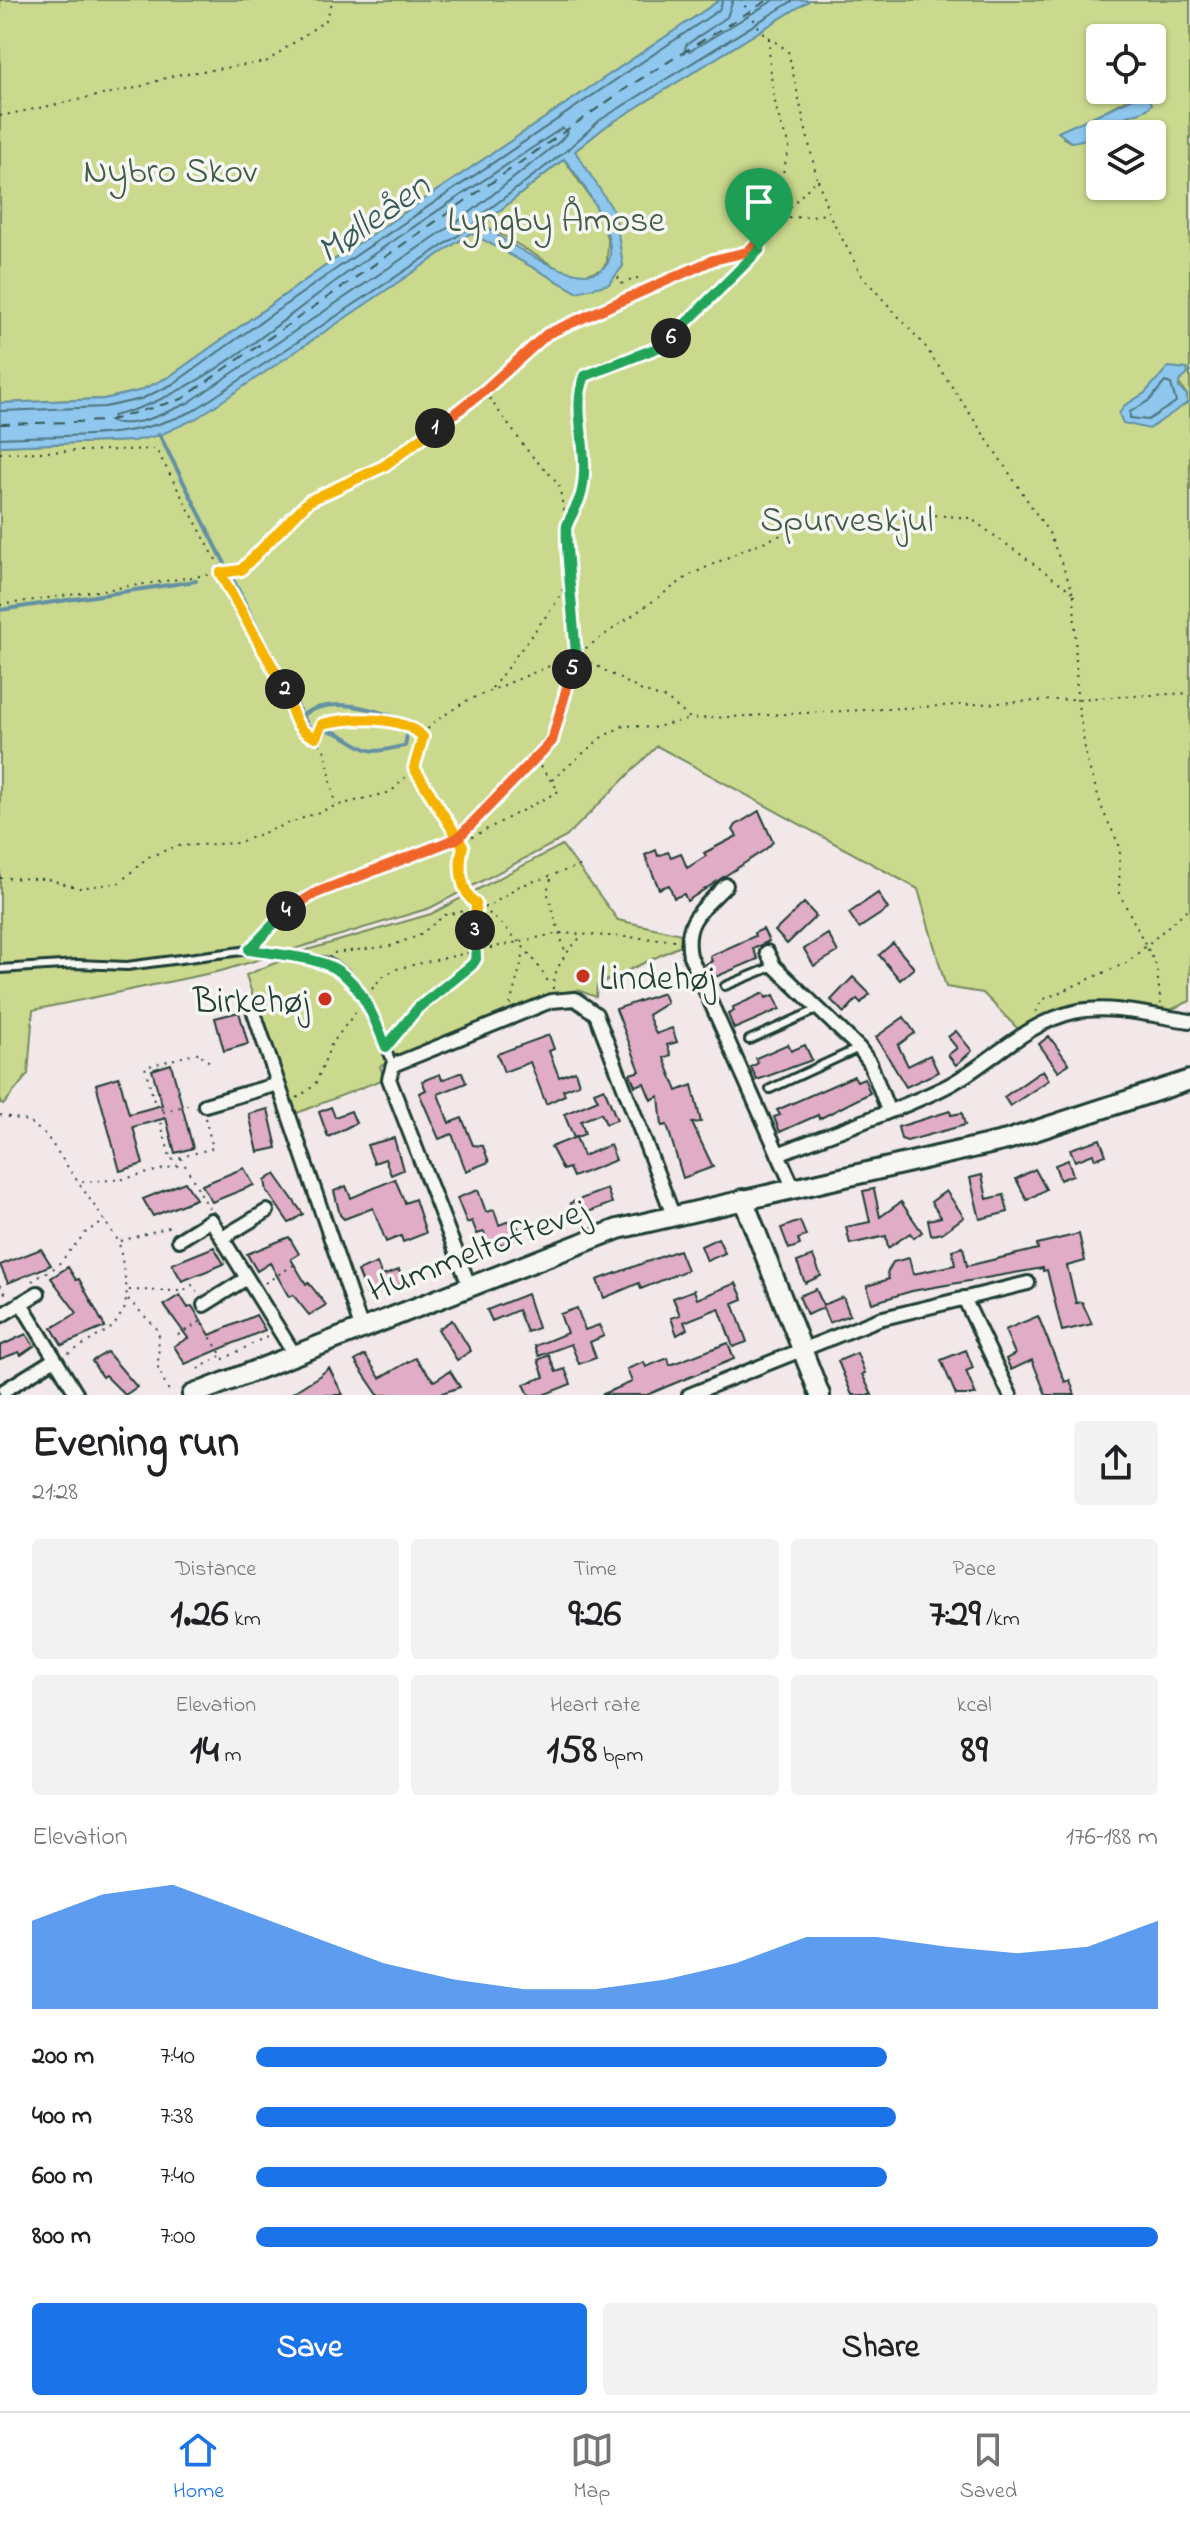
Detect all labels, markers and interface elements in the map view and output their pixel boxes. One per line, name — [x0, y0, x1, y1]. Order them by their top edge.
map controls — [1086, 24, 1166, 200]
button: locate — [1086, 24, 1166, 104]
button: layers — [1086, 120, 1166, 200]
park label: Nybro Skov — [83, 147, 257, 200]
water label: Mølleåen — [306, 160, 444, 280]
pin — [725, 168, 793, 250]
icon: arrive — [737, 180, 781, 224]
park label: Lyngby Åmose — [447, 196, 665, 249]
pin: 6 — [651, 318, 691, 358]
text: 6 — [666, 322, 676, 354]
pin: 1 — [415, 408, 455, 448]
text: 1 — [432, 412, 439, 444]
park label: Spurveskjul — [760, 496, 934, 549]
pin: 5 — [552, 649, 592, 689]
text: 5 — [566, 653, 578, 685]
pin: 2 — [265, 669, 305, 709]
text: 2 — [280, 673, 290, 705]
pin: 4 — [266, 891, 306, 931]
text: 4 — [281, 895, 291, 927]
pin: 3 — [455, 910, 495, 950]
text: 3 — [470, 914, 480, 946]
place label: Lindehøj — [599, 954, 716, 1007]
marker: Lindehøj — [574, 967, 592, 985]
place label: Birkehøj — [192, 977, 310, 1030]
marker: Birkehøj — [316, 990, 334, 1008]
street label: Hummeltoftevej — [361, 1186, 597, 1319]
text: Evening run — [32, 1412, 239, 1476]
button: share — [1074, 1421, 1158, 1505]
text: 21:28 — [32, 1474, 78, 1512]
text: Distance — [175, 1554, 256, 1586]
text: Time — [573, 1554, 617, 1586]
text: Pace — [953, 1554, 996, 1586]
text: 1.26 — [170, 1586, 229, 1645]
text: 9:26 — [569, 1586, 621, 1645]
text: 7:29 — [929, 1586, 981, 1645]
text: km — [229, 1604, 261, 1636]
text: /km — [981, 1604, 1020, 1636]
text: Elevation — [175, 1690, 256, 1722]
text: Heart rate — [550, 1690, 640, 1722]
text: kcal — [957, 1690, 992, 1722]
text: 14 — [190, 1722, 219, 1781]
text: 158 — [547, 1722, 597, 1781]
text: 89 — [961, 1722, 988, 1781]
text: m — [219, 1740, 242, 1772]
text: bpm — [597, 1740, 643, 1772]
text: Elevation — [32, 1819, 128, 1857]
text: 176–188 m — [1066, 1819, 1158, 1857]
text: 200 m — [32, 2038, 94, 2076]
text: 7:40 — [160, 2038, 195, 2076]
text: 400 m — [32, 2098, 92, 2136]
text: 7:38 — [160, 2098, 193, 2136]
text: 600 m — [32, 2158, 93, 2196]
text: 7:40 — [160, 2158, 195, 2196]
text: 800 m — [32, 2218, 91, 2256]
text: 7:00 — [160, 2218, 195, 2256]
button: Save — [32, 2303, 587, 2395]
button: Share — [603, 2303, 1158, 2395]
tab: Home — [173, 2428, 224, 2508]
tab: Map — [570, 2428, 614, 2508]
tab: Saved — [960, 2428, 1017, 2508]

